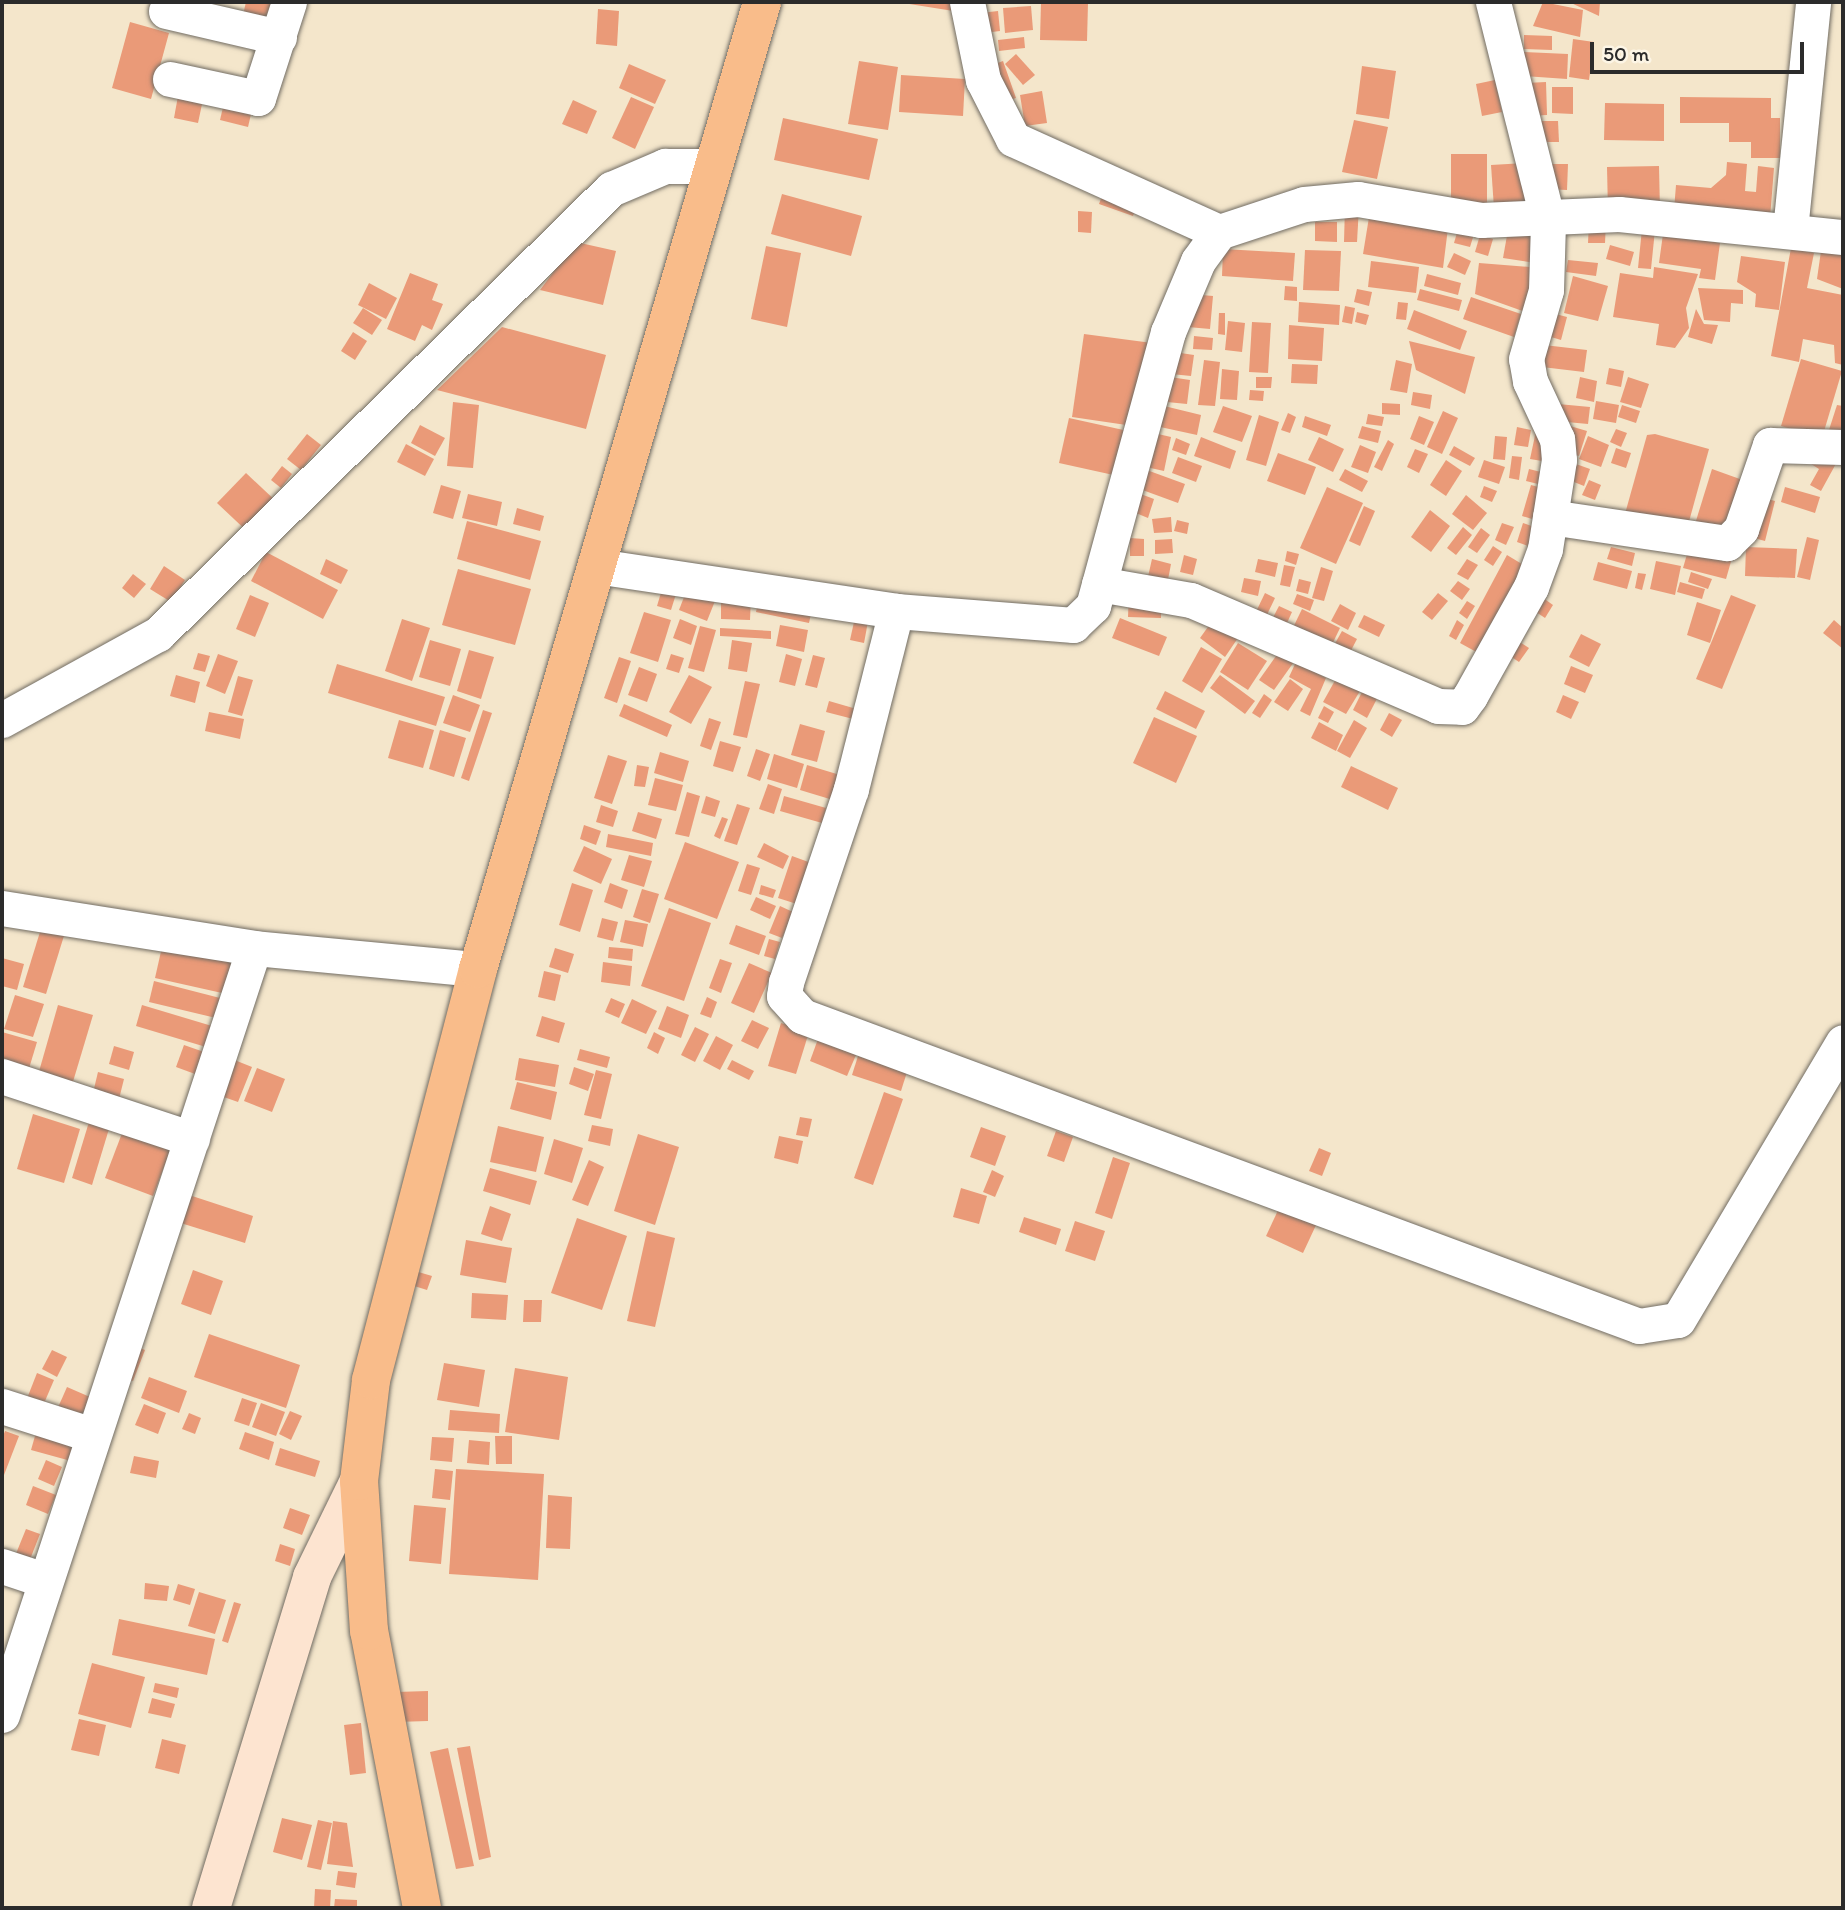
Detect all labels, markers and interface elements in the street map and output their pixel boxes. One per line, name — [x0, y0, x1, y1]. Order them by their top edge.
scale bar — [1593, 28, 1806, 72]
text: 50 m — [1603, 41, 1649, 66]

